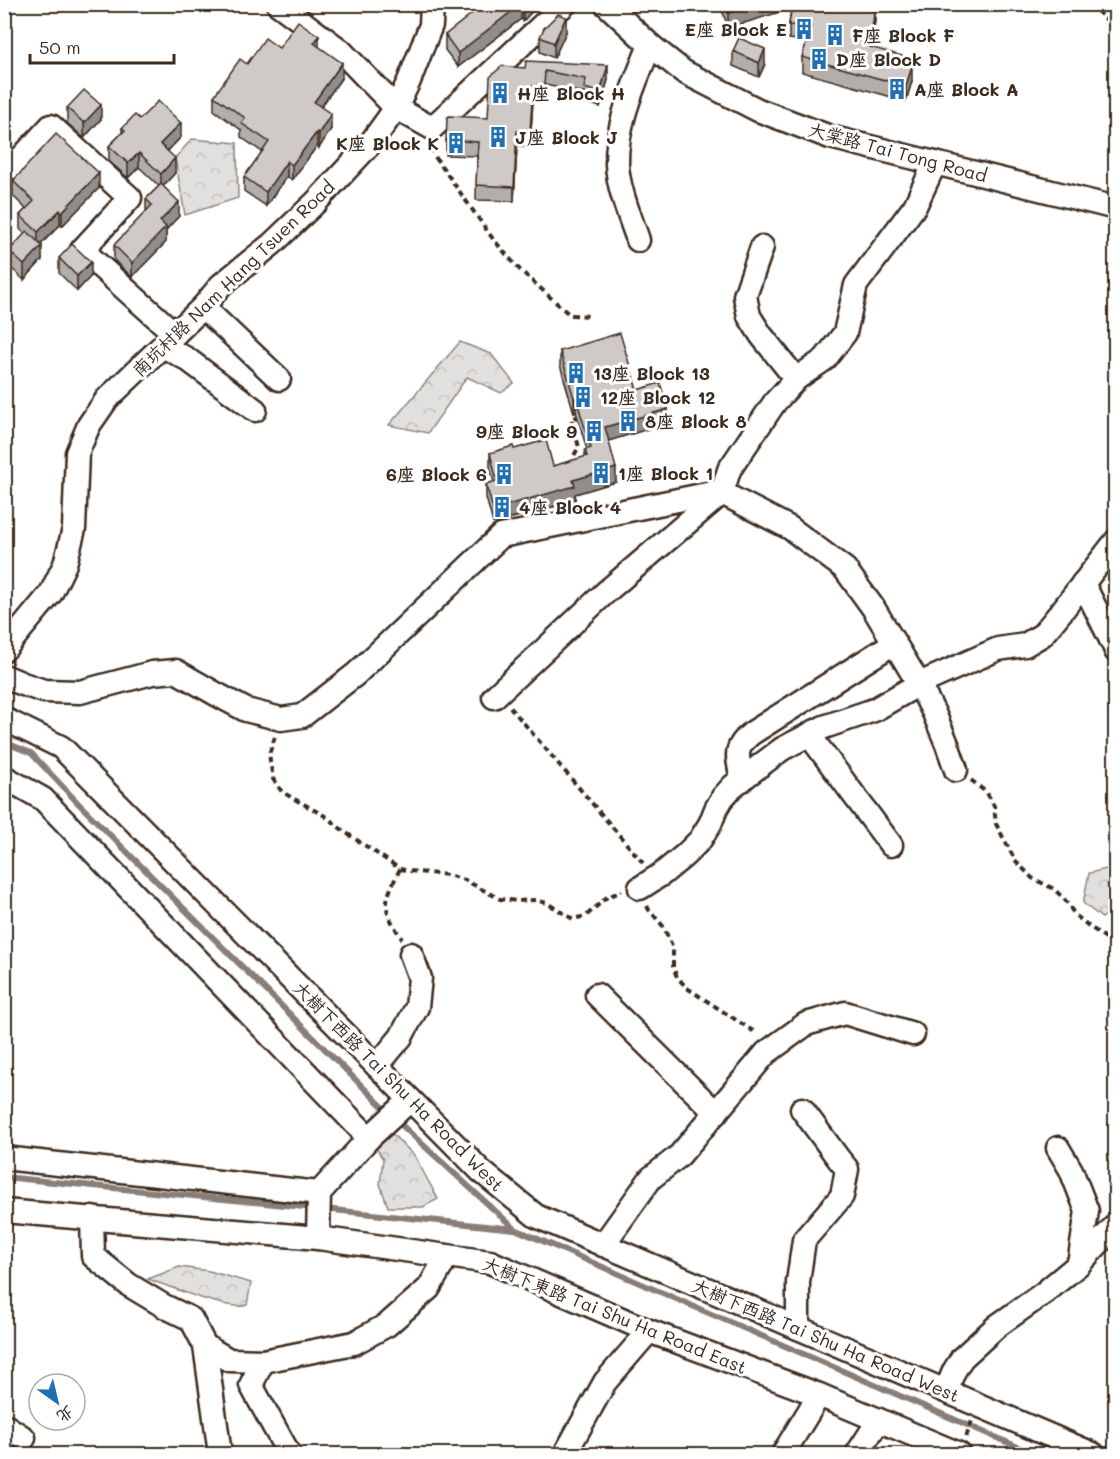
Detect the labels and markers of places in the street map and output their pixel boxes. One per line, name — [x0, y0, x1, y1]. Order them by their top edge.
place label: E座 Block E — [685, 17, 787, 41]
building icon: E座 Block E — [792, 17, 816, 41]
building icon: F座 Block F — [823, 23, 847, 47]
place label: F座 Block F — [852, 23, 954, 47]
building icon: D座 Block D — [807, 47, 831, 71]
place label: D座 Block D — [836, 47, 941, 71]
building icon: A座 Block A — [885, 77, 909, 101]
place label: A座 Block A — [914, 77, 1018, 101]
building icon: H座 Block H — [488, 81, 512, 105]
place label: H座 Block H — [517, 81, 625, 105]
building icon: J座 Block J — [486, 125, 510, 149]
place label: J座 Block J — [515, 125, 618, 149]
place label: K座 Block K — [336, 131, 439, 155]
building icon: K座 Block K — [444, 131, 468, 155]
building icon: 13座 Block 13 — [564, 361, 588, 385]
place label: 13座 Block 13 — [593, 361, 710, 385]
building icon: 12座 Block 12 — [571, 385, 595, 409]
place label: 12座 Block 12 — [600, 385, 715, 409]
building icon: 8座 Block 8 — [616, 409, 640, 433]
place label: 8座 Block 8 — [645, 409, 747, 433]
place label: 9座 Block 9 — [476, 419, 577, 443]
building icon: 9座 Block 9 — [582, 419, 606, 443]
building icon: 1座 Block 1 — [589, 461, 613, 485]
place label: 1座 Block 1 — [618, 461, 713, 485]
place label: 6座 Block 6 — [386, 462, 487, 486]
building icon: 6座 Block 6 — [492, 462, 516, 486]
building icon: 4座 Block 4 — [490, 495, 514, 519]
place label: 4座 Block 4 — [519, 495, 621, 519]

